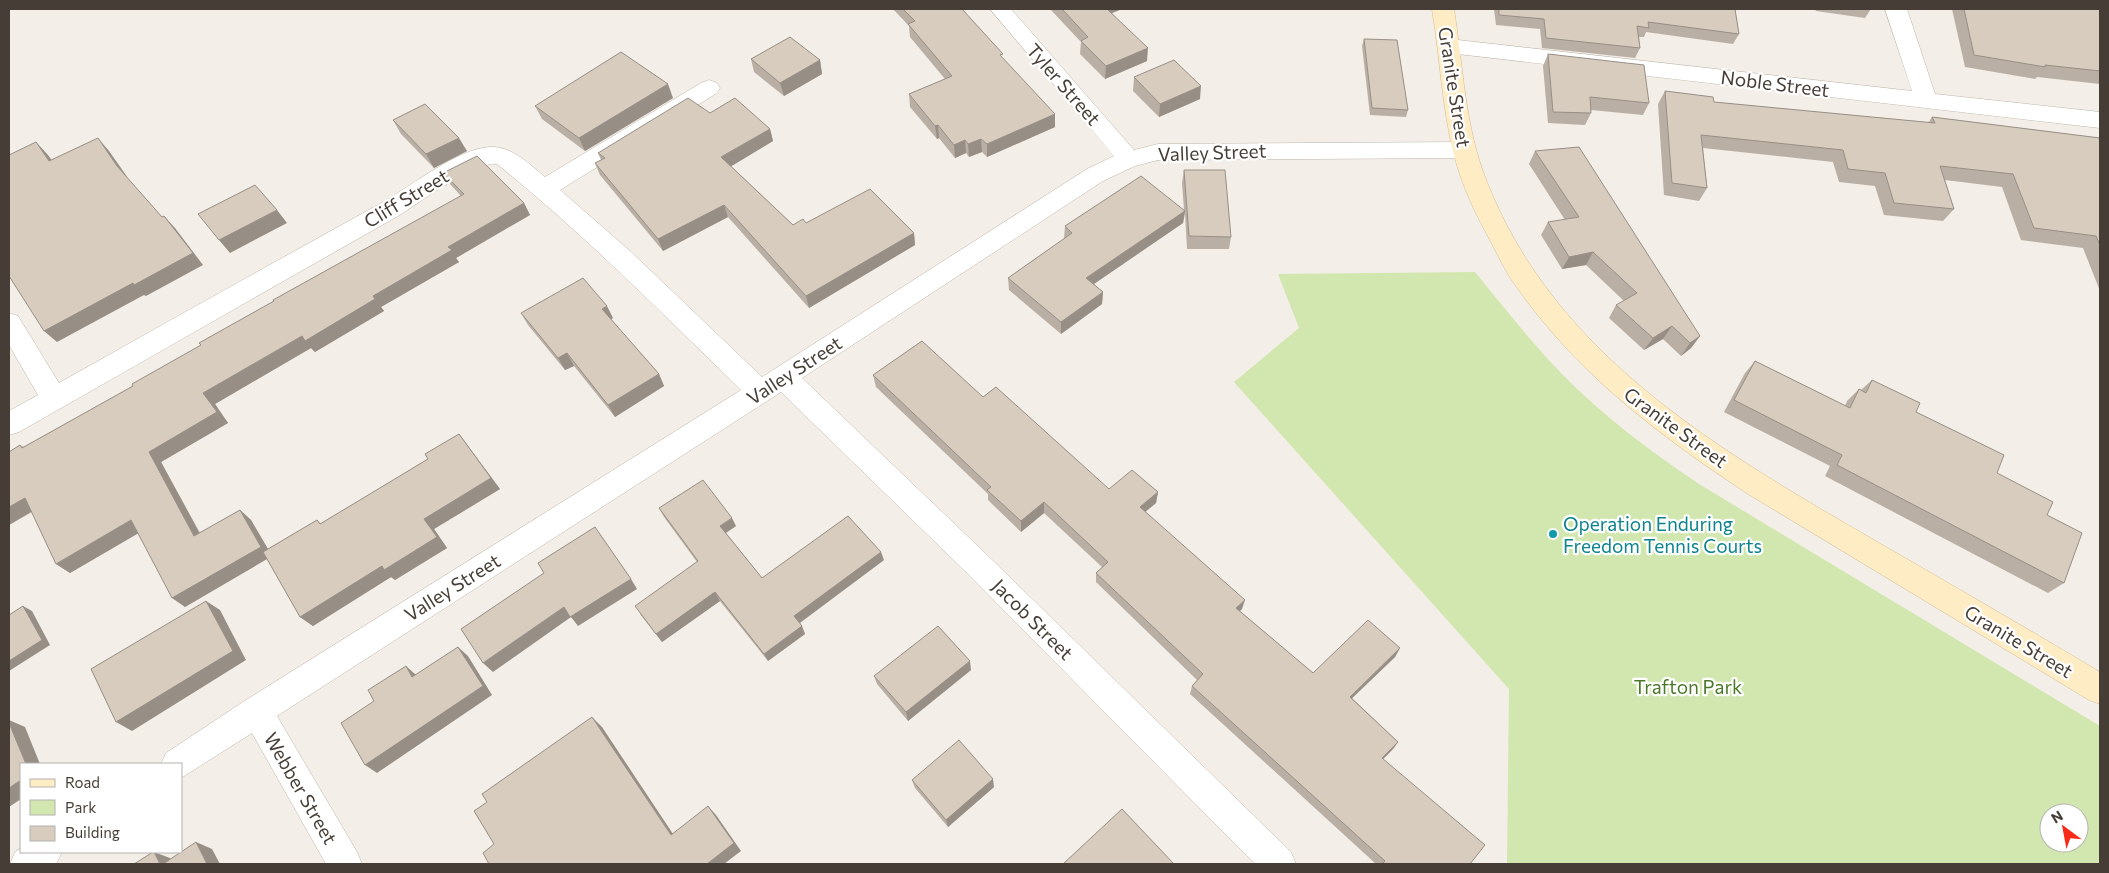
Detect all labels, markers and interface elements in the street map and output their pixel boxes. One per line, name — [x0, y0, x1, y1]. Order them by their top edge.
street label: Granite Street — [1434, 25, 1476, 149]
street label: Tyler Street — [1022, 39, 1106, 130]
street label: Noble Street — [1719, 65, 1831, 101]
street label: Valley Street — [1157, 139, 1267, 165]
street label: Cliff Street — [360, 164, 453, 232]
street label: Valley Street — [742, 331, 846, 409]
street label: Granite Street — [1620, 382, 1732, 472]
place label: Operation Enduring Freedom Tennis Courts — [1563, 512, 1762, 557]
marker: Operation Enduring Freedom Tennis Courts — [1547, 528, 1559, 540]
street label: Valley Street — [400, 548, 504, 626]
street label: Jacob Street — [988, 574, 1078, 664]
street label: Granite Street — [1961, 600, 2077, 682]
park label: Trafton Park — [1634, 675, 1742, 698]
street label: Webber Street — [260, 728, 342, 848]
legend — [20, 763, 182, 853]
text: Road — [65, 773, 100, 791]
text: Park — [65, 798, 96, 816]
north arrow — [2039, 803, 2089, 853]
text: N — [2048, 807, 2066, 827]
text: Building — [65, 823, 120, 841]

